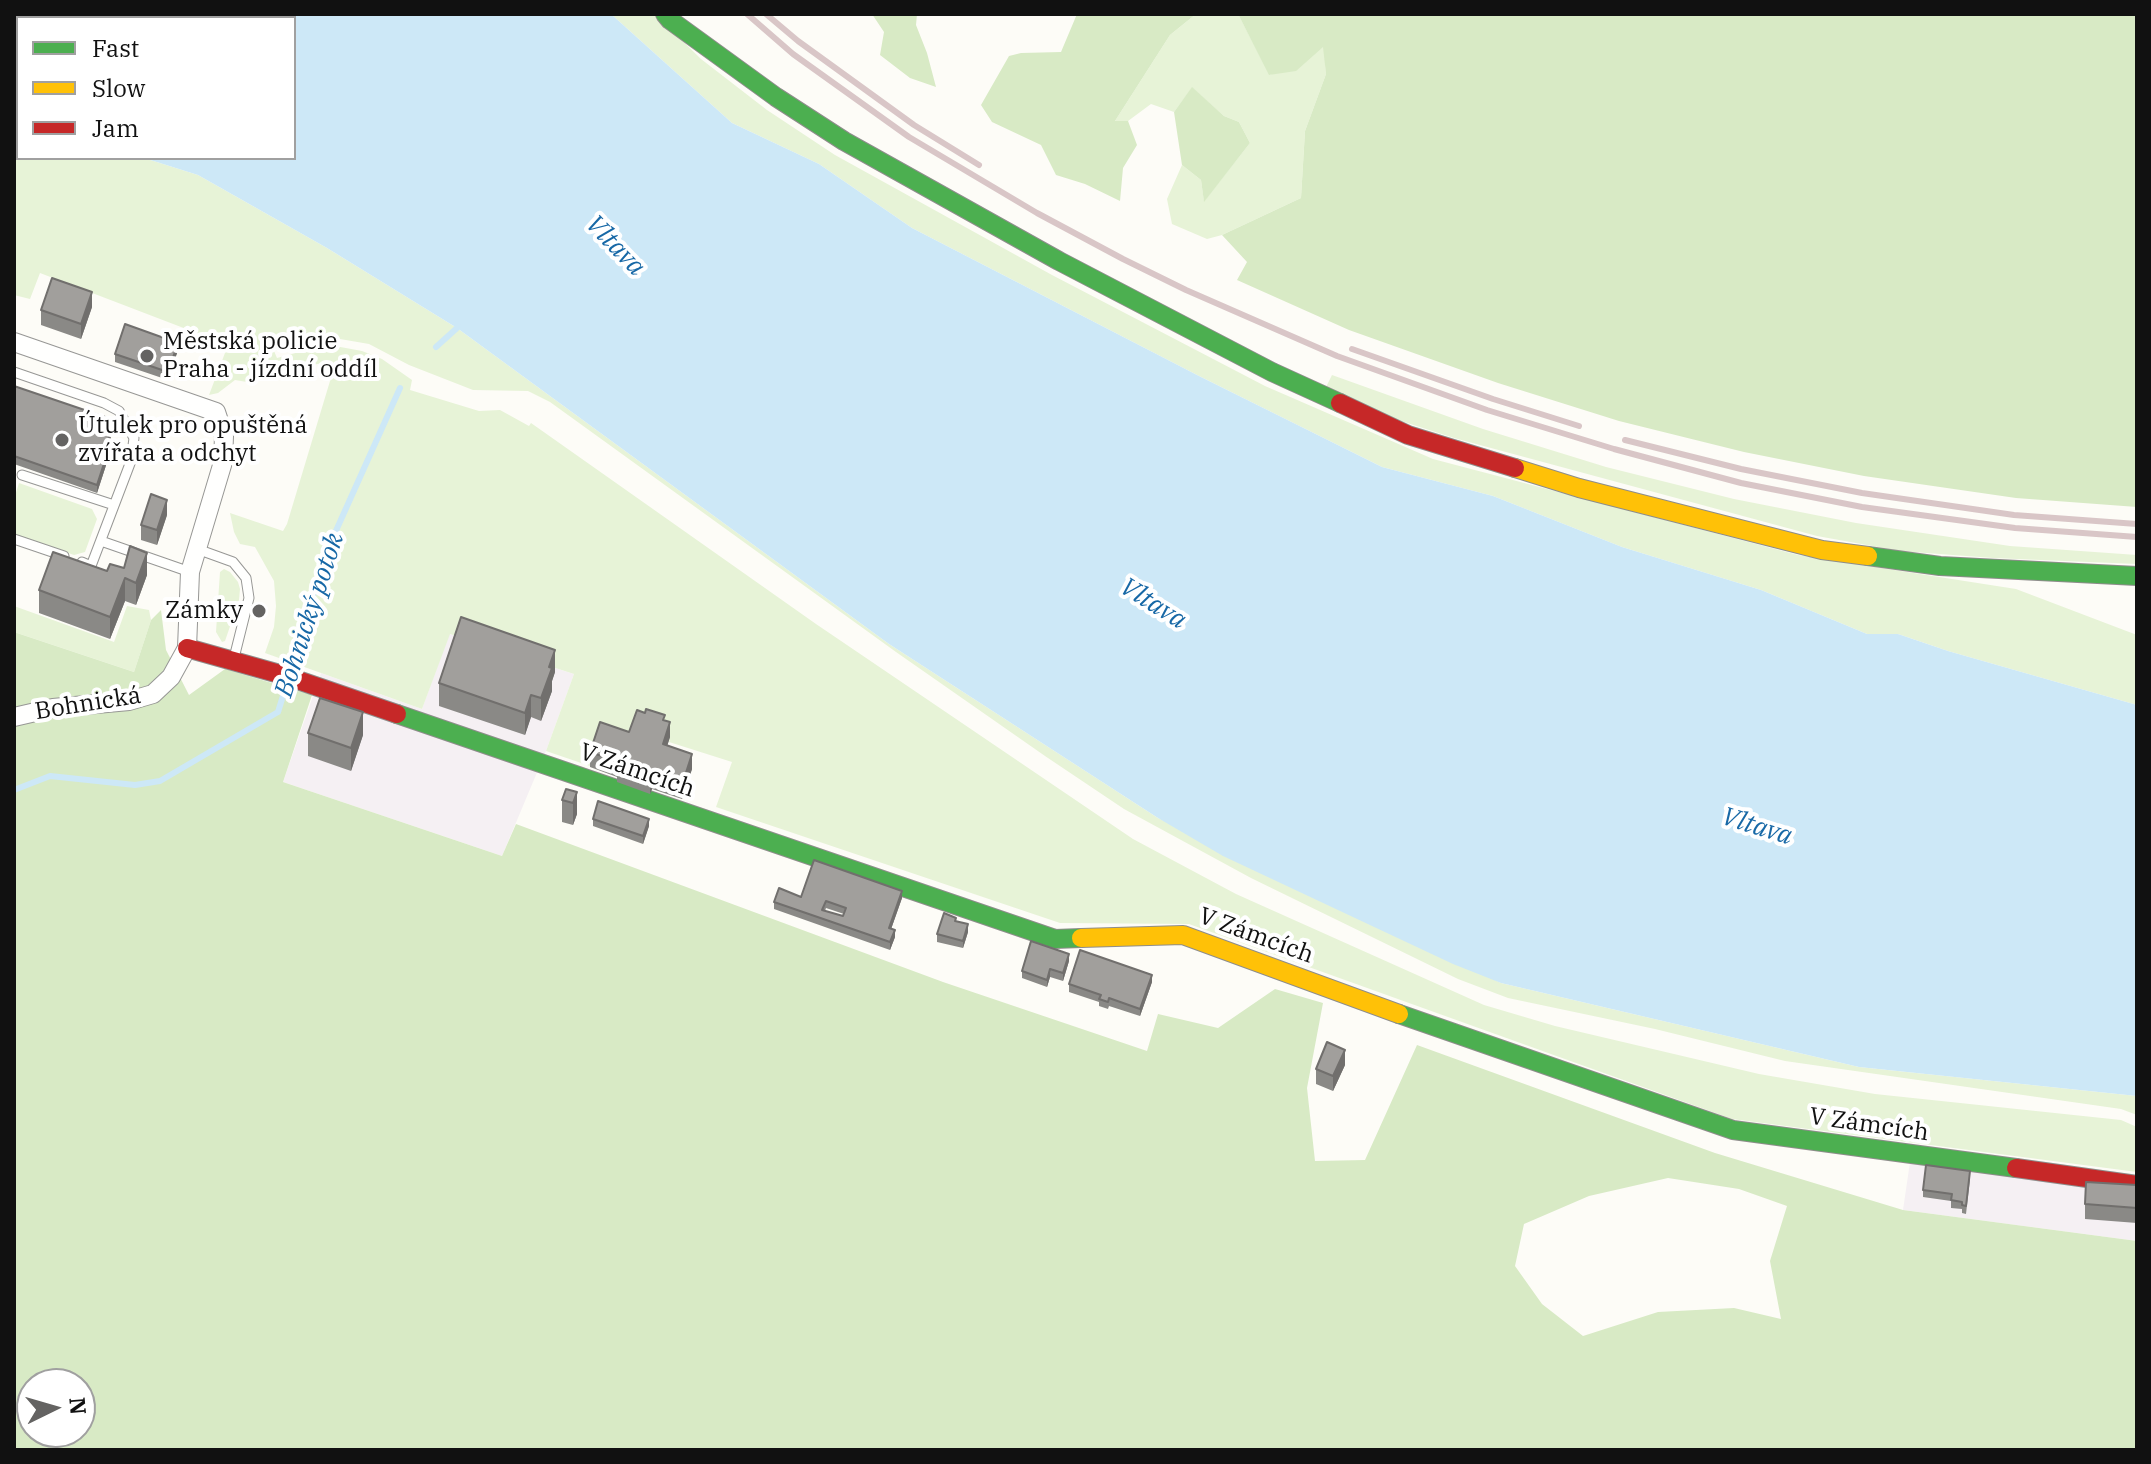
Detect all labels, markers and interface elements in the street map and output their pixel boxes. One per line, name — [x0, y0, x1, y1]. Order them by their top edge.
legend — [16, 16, 296, 160]
text: Fast — [92, 32, 139, 64]
text: Slow — [92, 72, 145, 104]
text: Jam — [92, 112, 139, 144]
water label: Vltava — [579, 209, 651, 283]
place label: Městská policie Praha - jízdní oddíl — [163, 328, 378, 384]
marker: Městská policie Praha - jízdní oddíl — [138, 347, 156, 365]
place label: Útulek pro opuštěná zvířata a odchyt — [78, 412, 307, 468]
marker: Útulek pro opuštěná zvířata a odchyt — [53, 431, 71, 449]
water label: Bohnický potok — [269, 529, 351, 701]
water label: Vltava — [1114, 572, 1192, 636]
place label: Zámky — [165, 597, 243, 625]
marker: Zámky — [250, 602, 268, 620]
street label: Bohnická — [33, 681, 143, 727]
street label: V Zámcích — [576, 738, 698, 804]
water label: Vltava — [1718, 802, 1796, 852]
street label: V Zámcích — [1195, 902, 1317, 970]
street label: V Zámcích — [1808, 1102, 1930, 1148]
north arrow — [16, 1368, 96, 1448]
text: N — [63, 1396, 94, 1416]

